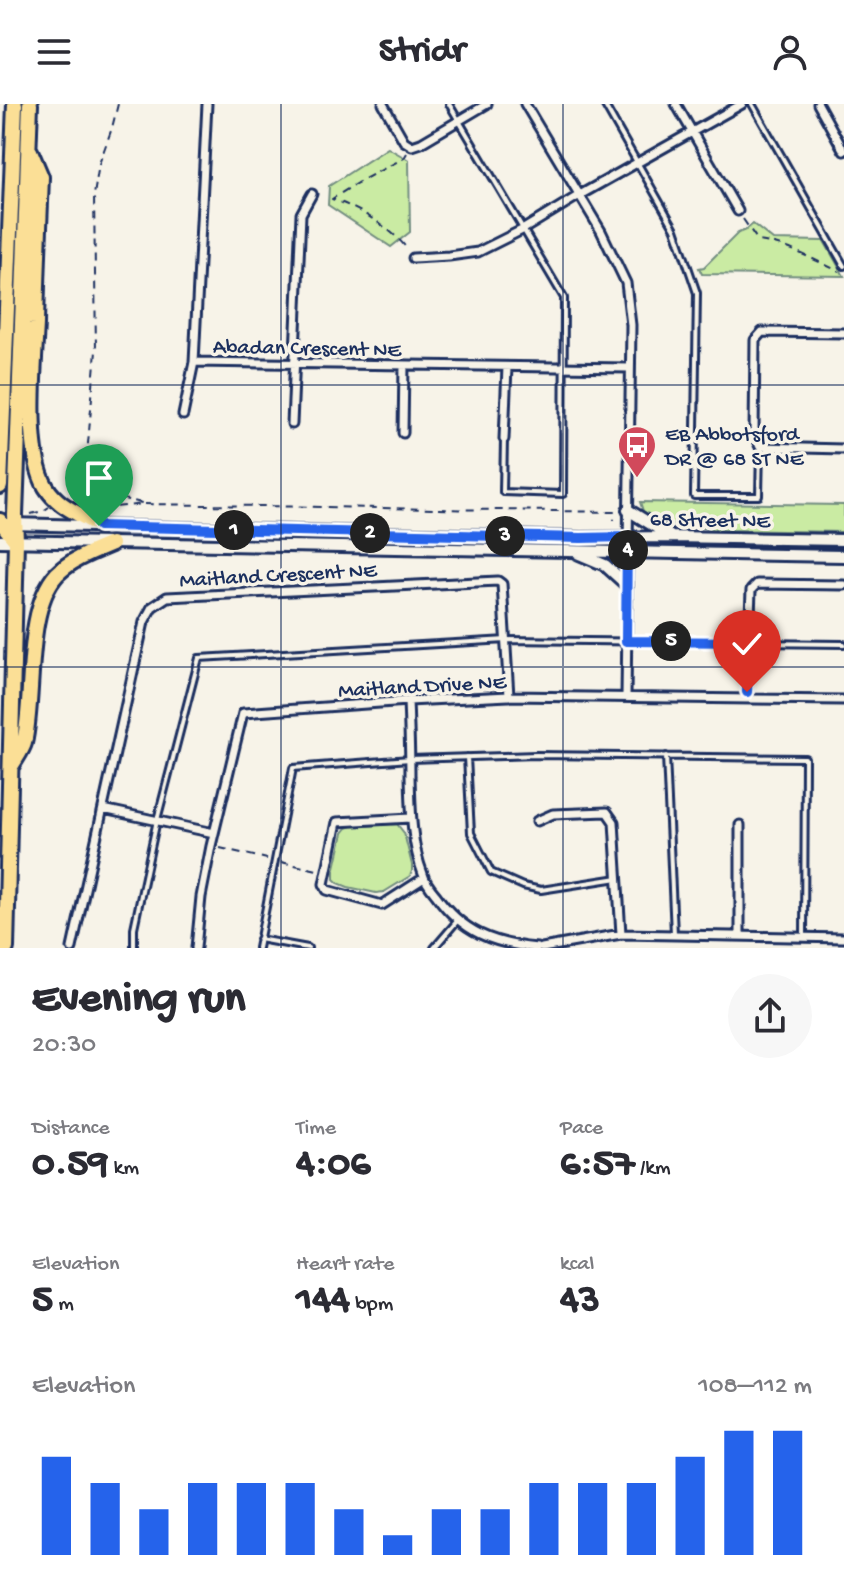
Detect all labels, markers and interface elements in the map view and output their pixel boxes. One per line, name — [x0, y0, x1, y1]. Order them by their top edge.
icon: menu — [32, 30, 76, 74]
icon: person — [768, 30, 812, 74]
text: Stridr — [379, 31, 465, 74]
street label: Abadan Crescent NE — [213, 335, 403, 365]
place label: EB Abbotsford DR @ 68 ST NE — [663, 423, 805, 474]
bus stop icon: EB Abbotsford DR @ 68 ST NE — [616, 424, 658, 479]
pin — [65, 444, 133, 526]
icon: arrive — [77, 456, 121, 500]
street label: 68 Street NE — [650, 508, 772, 536]
pin: 1 — [214, 510, 254, 550]
pin: 2 — [350, 513, 390, 553]
pin: 3 — [485, 516, 525, 556]
text: 1 — [230, 517, 238, 543]
text: 2 — [365, 520, 375, 546]
text: 3 — [499, 523, 511, 549]
pin: 4 — [608, 530, 648, 570]
text: 4 — [623, 537, 633, 563]
street label: Maitland Crescent NE — [179, 559, 379, 595]
pin — [713, 610, 781, 692]
pin: 5 — [651, 621, 691, 661]
icon: check — [725, 622, 769, 666]
text: 5 — [665, 628, 677, 654]
street label: Maitland Drive NE — [338, 671, 508, 705]
button: share — [728, 974, 812, 1058]
text: Evening run — [32, 975, 245, 1027]
text: 20:30 — [32, 1031, 96, 1062]
text: Distance — [32, 1116, 110, 1142]
text: Time — [296, 1116, 336, 1142]
text: Pace — [560, 1116, 603, 1142]
text: 0.59 — [32, 1142, 108, 1189]
text: 4:06 — [296, 1142, 370, 1189]
text: 6:57 — [560, 1142, 635, 1189]
text: km — [108, 1156, 139, 1182]
text: /km — [635, 1156, 671, 1182]
text: Elevation — [32, 1252, 119, 1278]
text: Heart rate — [296, 1252, 394, 1278]
text: kcal — [560, 1252, 594, 1278]
text: 5 — [32, 1278, 53, 1325]
text: 144 — [296, 1278, 350, 1325]
text: 43 — [560, 1278, 600, 1325]
text: m — [53, 1292, 74, 1318]
text: bpm — [350, 1292, 393, 1318]
text: Elevation — [32, 1372, 135, 1403]
text: 108–112 m — [698, 1372, 812, 1403]

